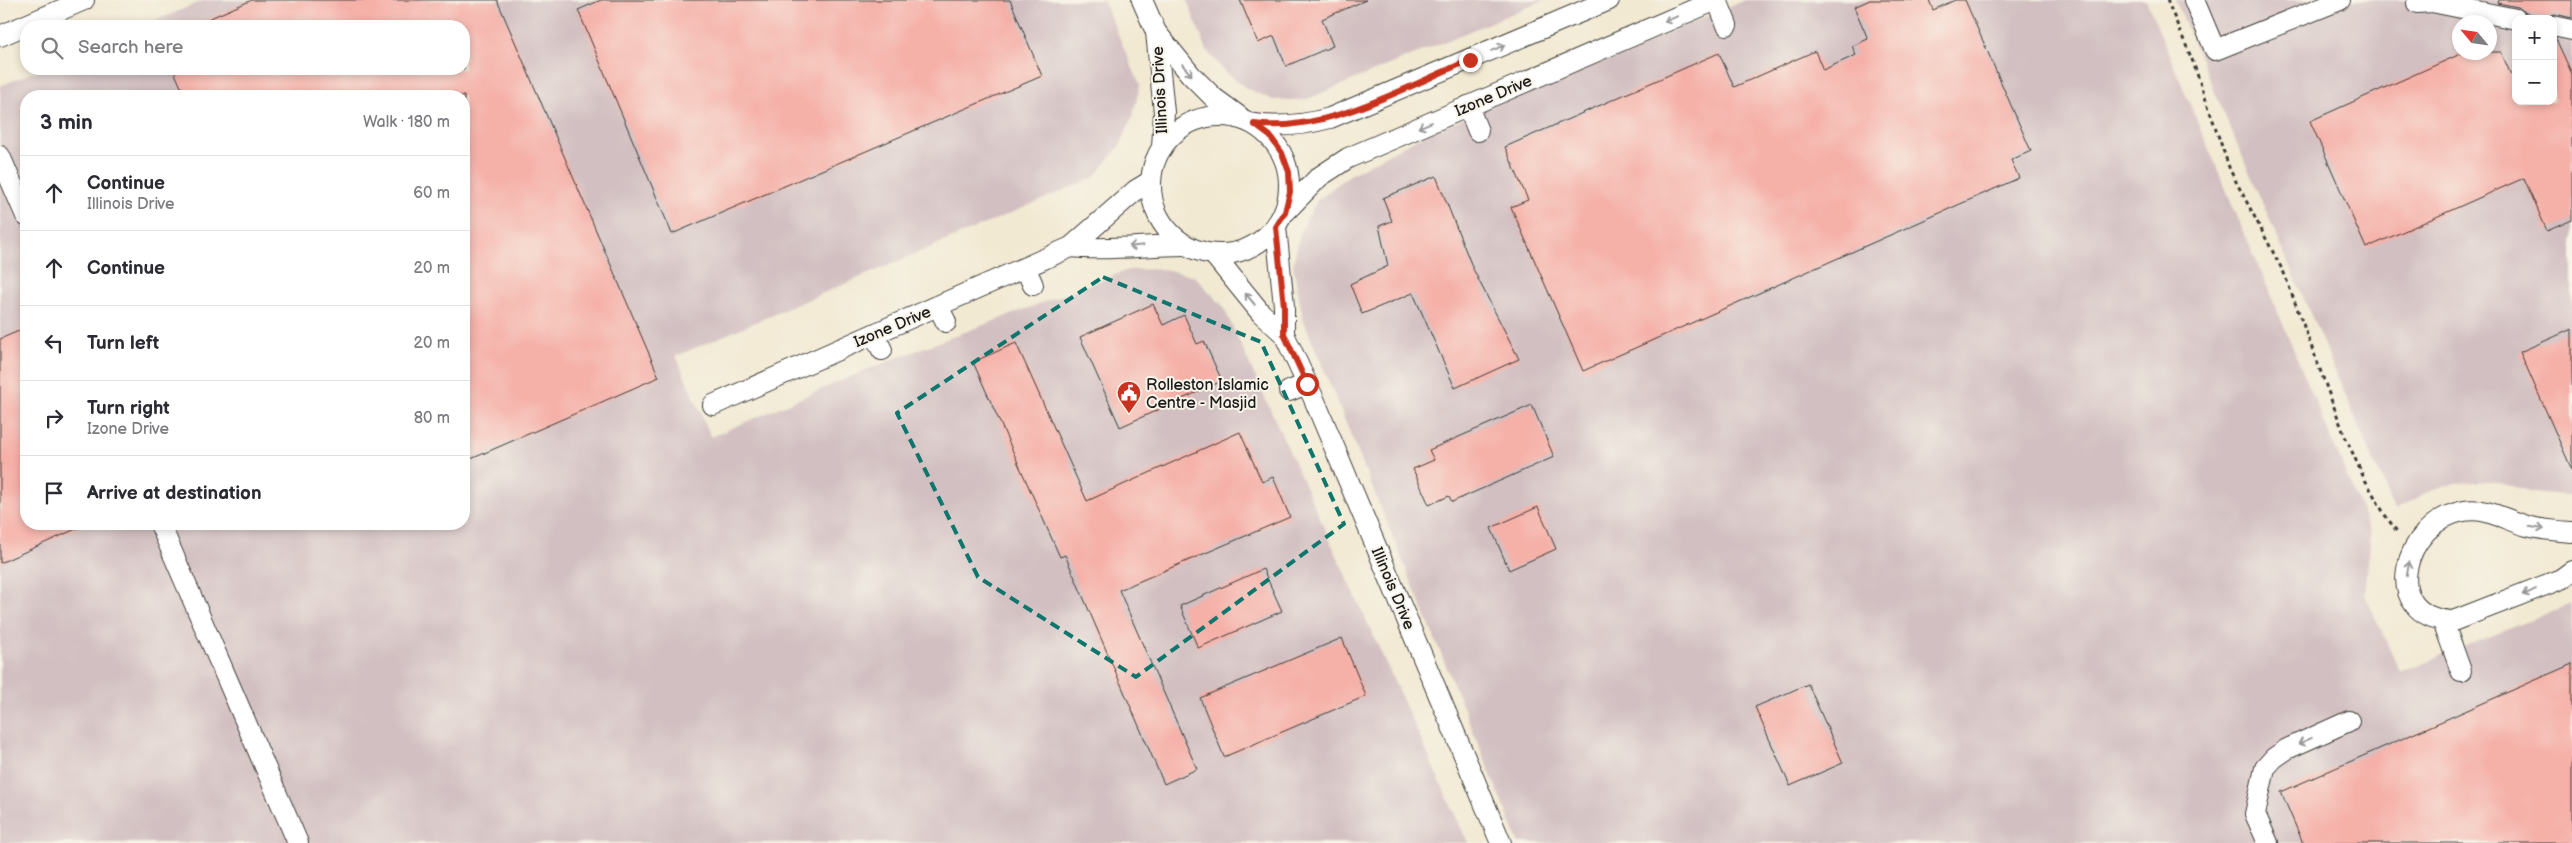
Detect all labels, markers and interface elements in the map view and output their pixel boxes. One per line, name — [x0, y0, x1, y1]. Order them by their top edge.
one-way arrow — [1664, 15, 1679, 25]
north arrow — [2452, 15, 2497, 60]
map controls — [2512, 15, 2557, 105]
button: + — [2512, 15, 2557, 60]
search box — [20, 20, 470, 75]
icon: search — [38, 34, 66, 62]
text: Search here — [78, 36, 183, 59]
one-way arrow — [1490, 42, 1505, 52]
street label: Illinois Drive — [1149, 45, 1172, 134]
route end — [1459, 49, 1482, 72]
button: − — [2512, 60, 2557, 105]
one-way arrow — [1181, 63, 1192, 76]
street label: Izone Drive — [1452, 71, 1535, 121]
text: 3 min — [40, 110, 93, 135]
text: Walk · 180 m — [363, 113, 450, 132]
one-way arrow — [1418, 120, 1433, 130]
text: Continue — [87, 172, 165, 195]
icon: ahead — [40, 179, 68, 207]
text: 60 m — [413, 184, 450, 203]
text: Illinois Drive — [87, 195, 175, 214]
one-way arrow — [1128, 241, 1144, 251]
icon: ahead — [40, 254, 68, 282]
text: Continue — [87, 257, 165, 280]
text: 20 m — [414, 259, 450, 278]
one-way arrow — [1245, 293, 1256, 306]
street label: Izone Drive — [851, 302, 934, 352]
icon: left — [40, 329, 68, 357]
text: Turn left — [87, 332, 159, 355]
text: 20 m — [414, 334, 450, 353]
route start — [1296, 373, 1319, 396]
place label: Rolleston Islamic Centre - Masjid — [1146, 376, 1269, 413]
public building icon: Rolleston Islamic Centre - Masjid — [1116, 380, 1142, 414]
text: Turn right — [87, 397, 170, 420]
icon: right — [40, 404, 68, 432]
text: 80 m — [414, 409, 450, 428]
text: Izone Drive — [87, 420, 169, 439]
icon: arrive — [40, 479, 68, 507]
text: Arrive at destination — [87, 482, 262, 505]
one-way arrow — [2528, 523, 2544, 533]
street label: Illinois Drive — [1367, 545, 1419, 633]
one-way arrow — [2403, 561, 2413, 577]
one-way arrow — [2522, 588, 2537, 598]
one-way arrow — [2298, 736, 2313, 746]

